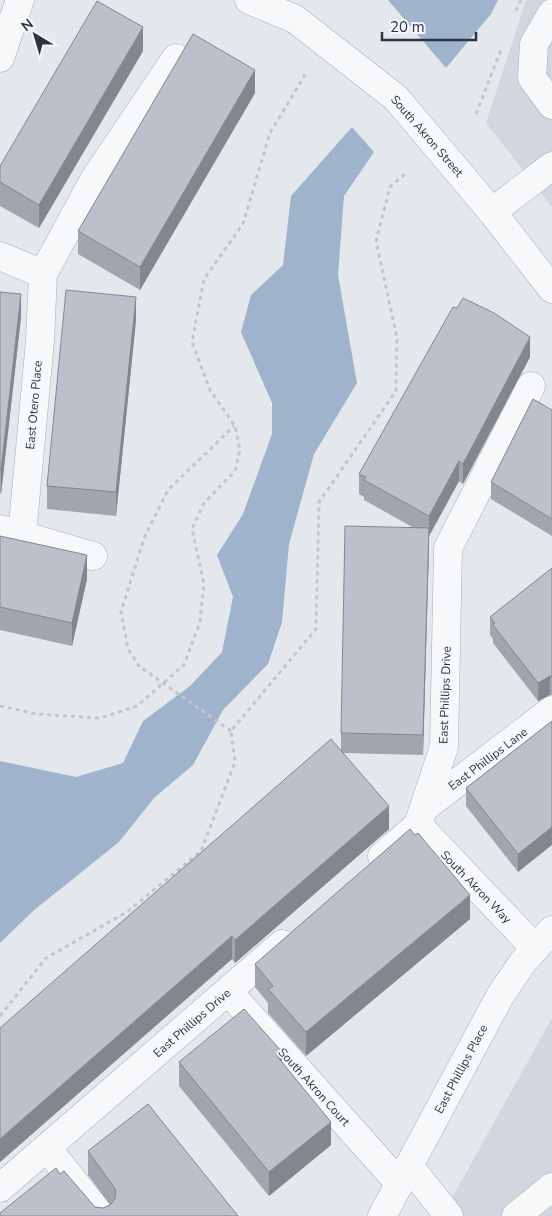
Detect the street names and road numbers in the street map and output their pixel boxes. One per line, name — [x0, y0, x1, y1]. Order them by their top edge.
street label: South Akron Street — [387, 92, 467, 181]
street label: East Otero Place — [22, 360, 46, 450]
street label: East Phillips Drive — [435, 646, 455, 744]
street label: East Phillips Lane — [445, 724, 531, 794]
street label: South Akron Way — [437, 847, 515, 927]
street label: East Phillips Drive — [150, 985, 234, 1061]
street label: East Phillips Place — [431, 1022, 491, 1116]
street label: South Akron Court — [274, 1044, 354, 1130]

